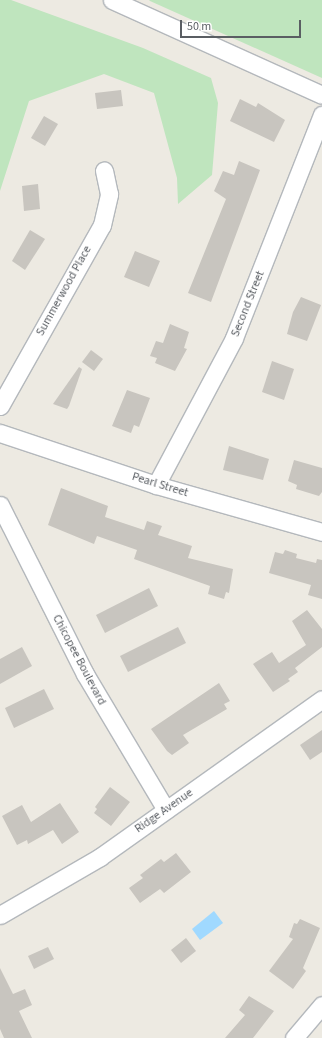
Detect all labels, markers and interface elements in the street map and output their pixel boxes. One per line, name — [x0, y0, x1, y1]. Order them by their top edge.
scale bar — [182, 12, 303, 38]
text: 50 m — [187, 18, 211, 35]
street label: Summerwood Place — [33, 243, 95, 339]
street label: Second Street — [228, 269, 268, 339]
street label: Pearl Street — [130, 470, 190, 500]
street label: Chicopee Boulevard — [49, 612, 109, 708]
street label: Ridge Avenue — [132, 786, 196, 836]

